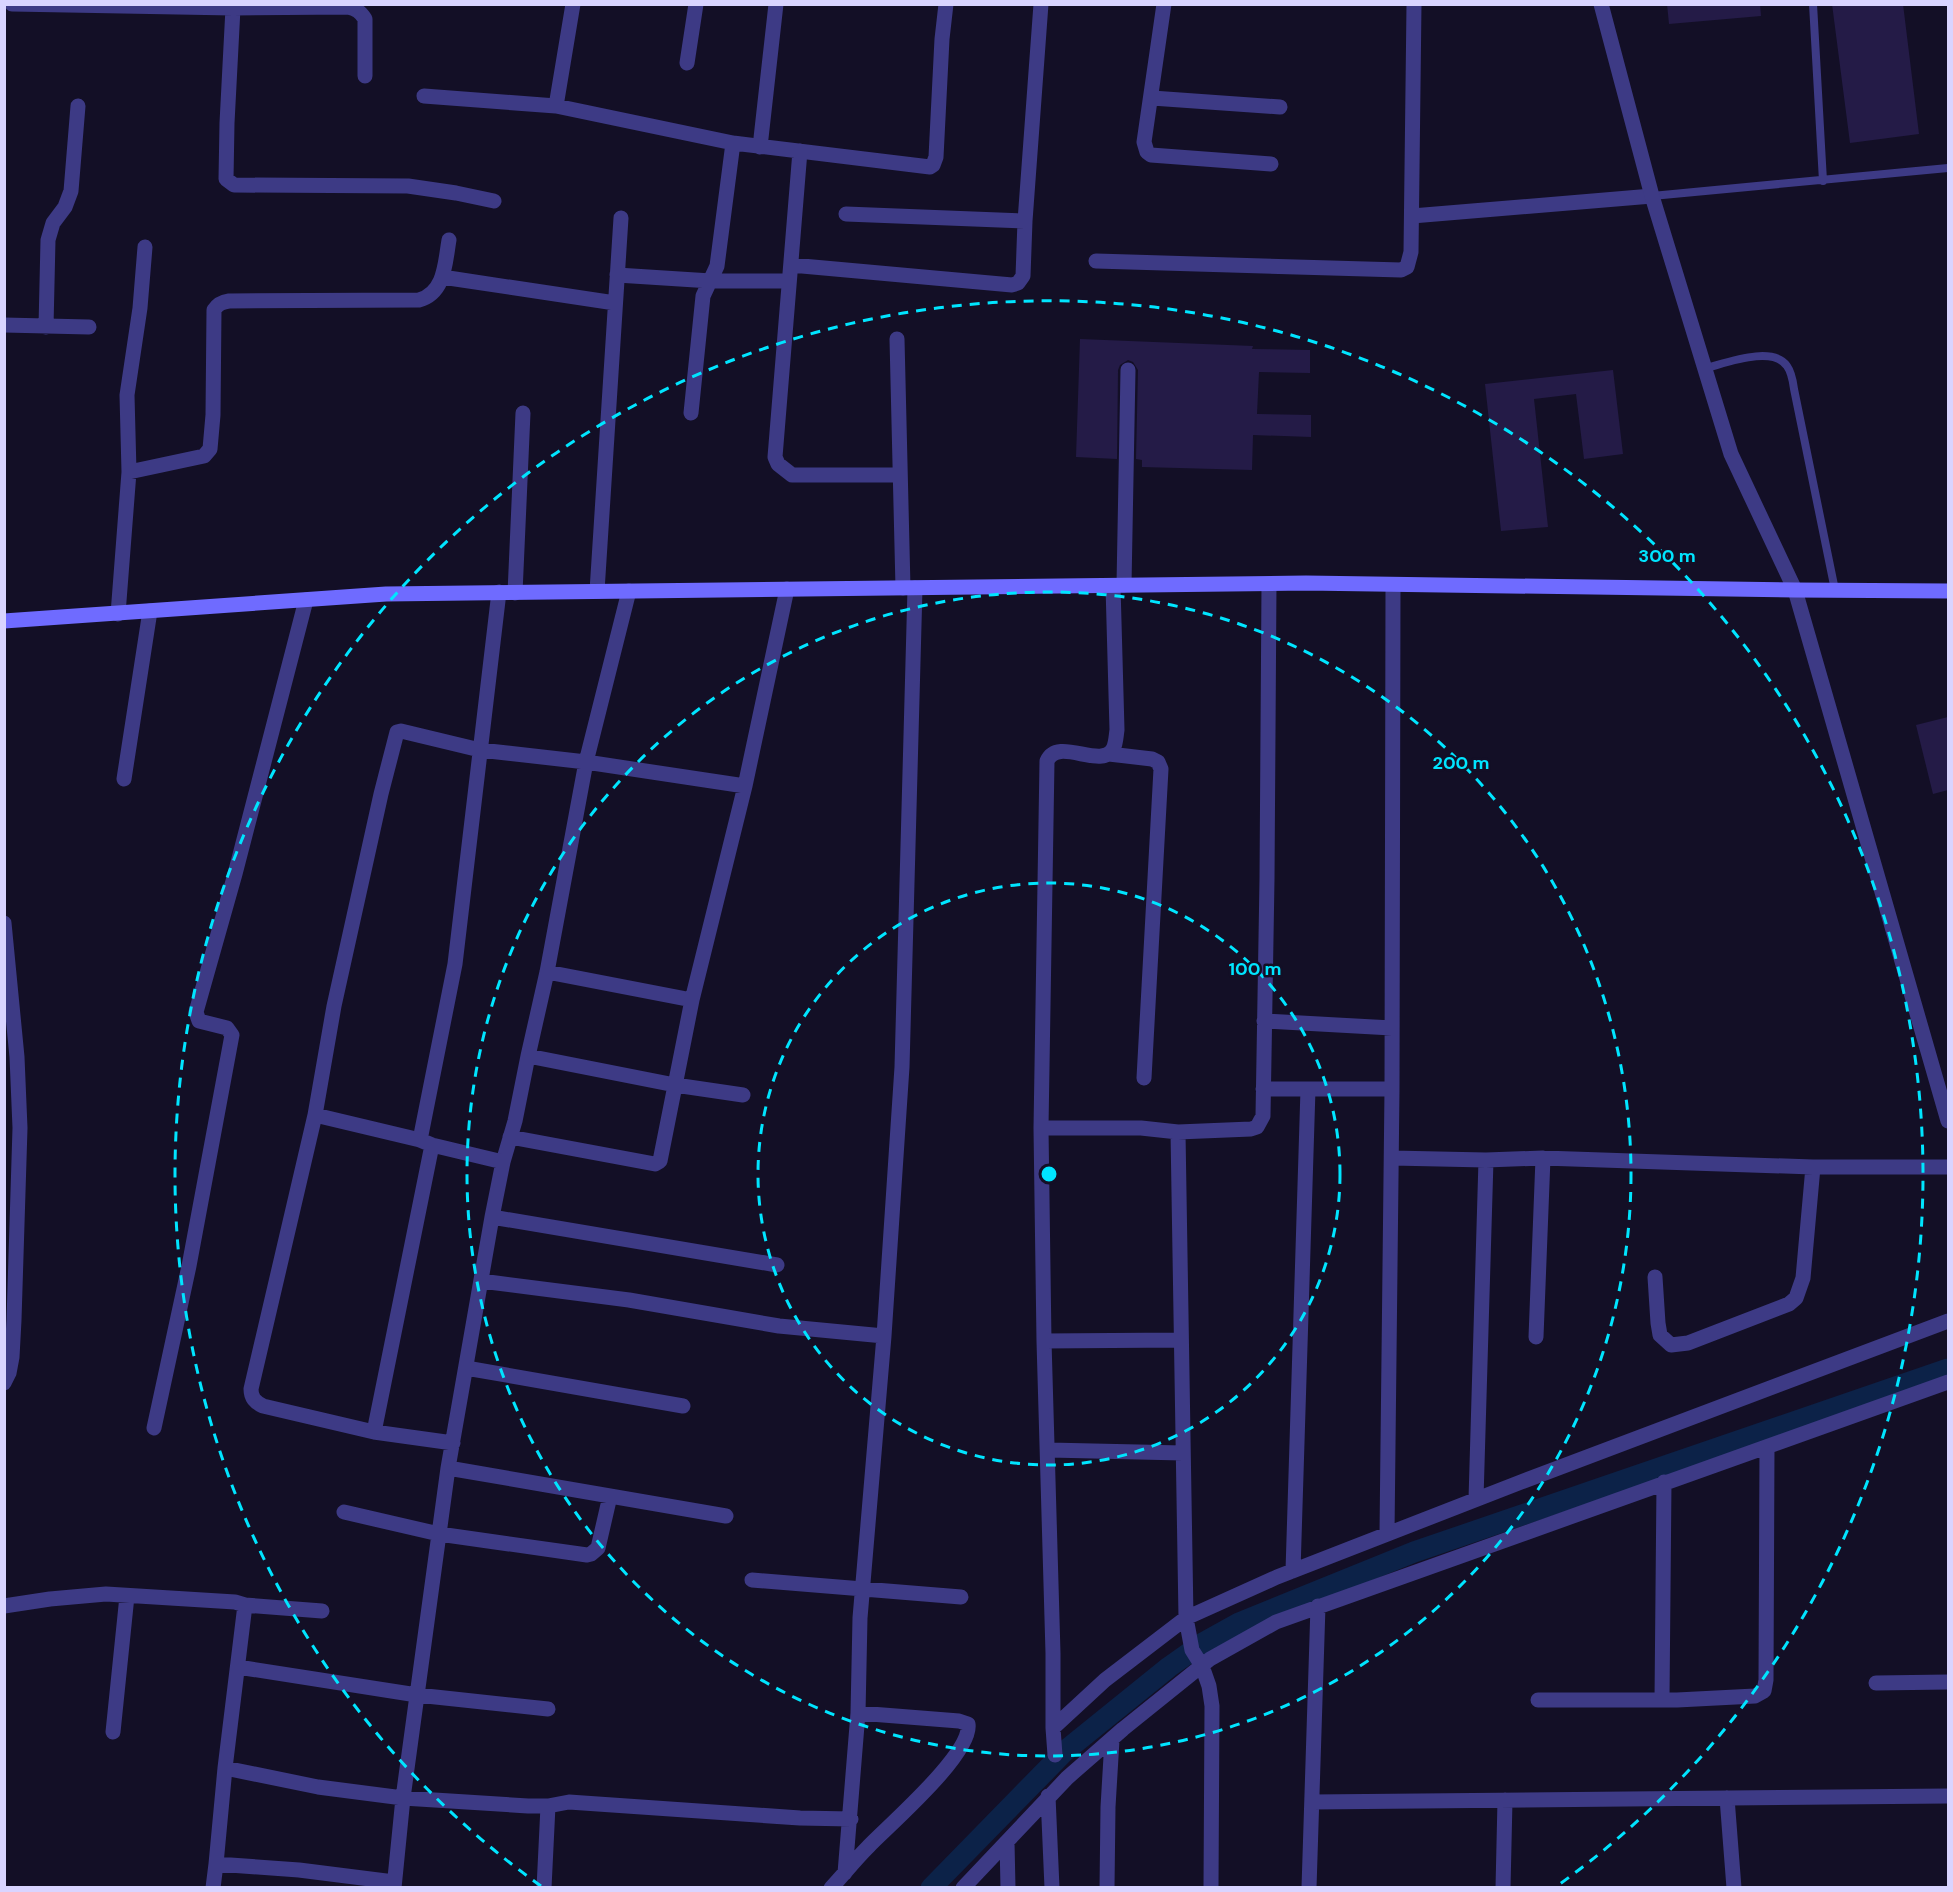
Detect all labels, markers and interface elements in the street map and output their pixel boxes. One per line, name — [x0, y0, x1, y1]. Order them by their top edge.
text: 300 m — [1638, 544, 1696, 568]
text: 200 m — [1433, 751, 1489, 775]
text: 100 m — [1228, 957, 1282, 981]
centre of rings — [1039, 1164, 1059, 1184]

